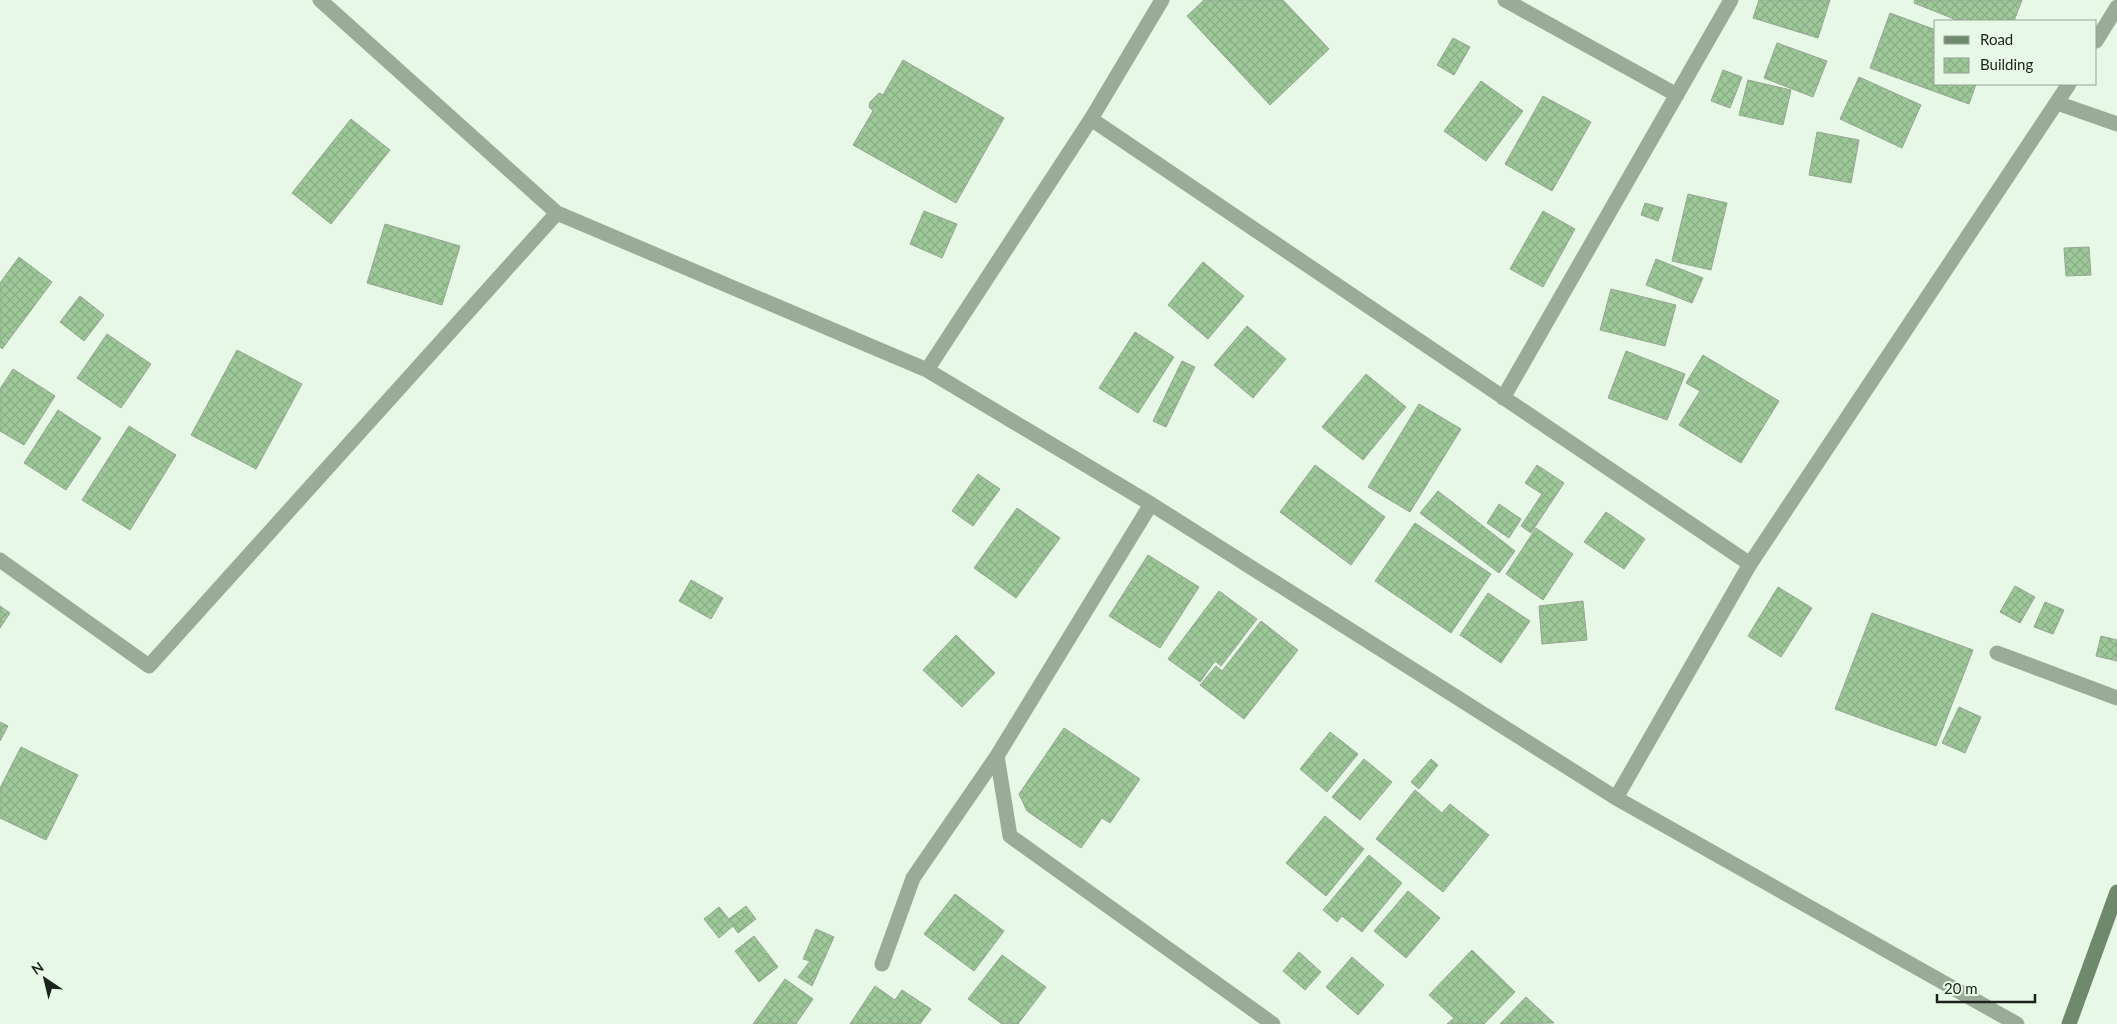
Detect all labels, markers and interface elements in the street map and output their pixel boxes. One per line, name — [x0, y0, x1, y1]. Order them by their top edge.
legend — [1934, 20, 2097, 85]
text: Road — [1980, 30, 2013, 48]
text: Building — [1980, 55, 2033, 73]
north arrow — [20, 954, 70, 1004]
text: N — [28, 958, 47, 978]
scale bar — [1937, 972, 2034, 1004]
text: 20 m — [1944, 979, 1978, 997]

